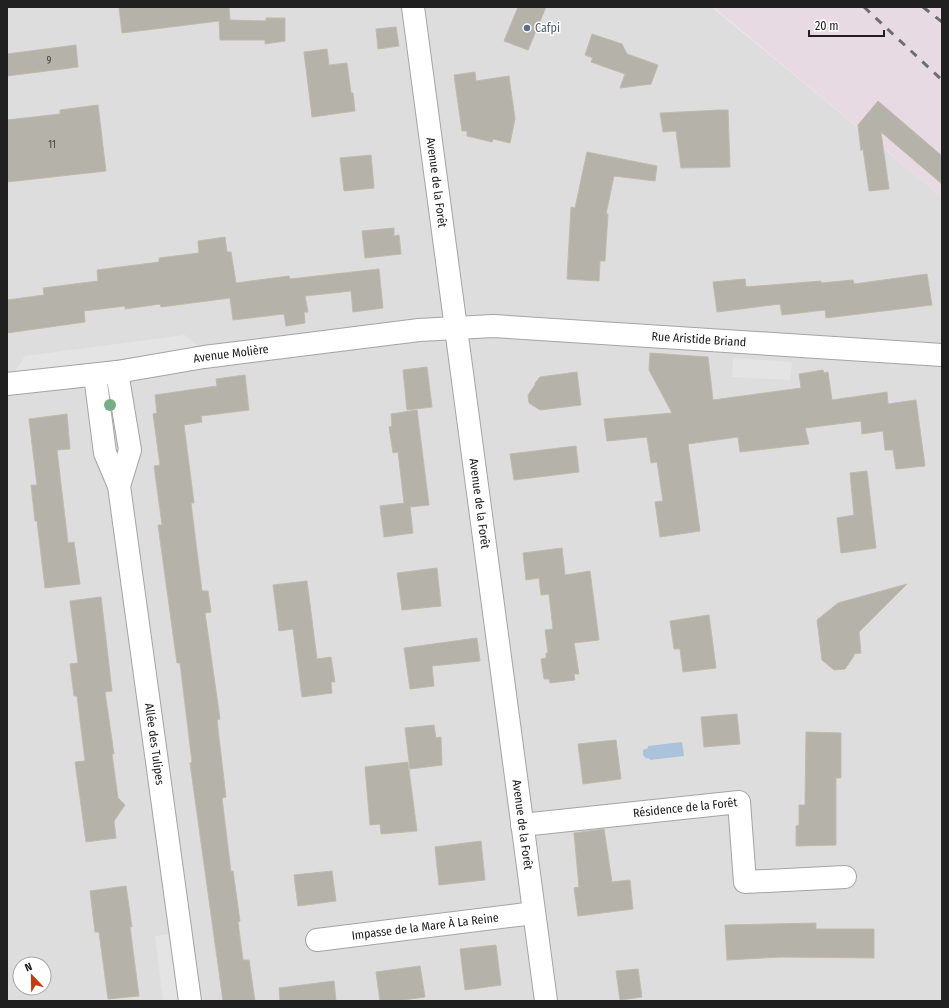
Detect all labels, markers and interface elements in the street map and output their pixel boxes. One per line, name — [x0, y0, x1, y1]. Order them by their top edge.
scale bar — [809, 12, 884, 38]
text: 20 m — [815, 19, 839, 33]
place label: Cafpi — [535, 21, 560, 35]
marker: Cafpi — [522, 23, 532, 33]
house number: 9 — [47, 55, 52, 67]
street label: Avenue de la Forêt — [424, 136, 449, 228]
house number: 11 — [48, 139, 56, 151]
street label: Rue Aristide Briand — [651, 329, 747, 349]
street label: Avenue Molière — [192, 342, 269, 366]
street label: Avenue de la Forêt — [466, 458, 492, 550]
street label: Allée des Tulipes — [142, 702, 167, 786]
street label: Avenue de la Forêt — [509, 779, 535, 871]
street label: Résidence de la Forêt — [632, 795, 738, 820]
street label: Impasse de la Mare À La Reine — [351, 910, 500, 943]
north arrow — [12, 956, 52, 996]
text: N — [23, 960, 34, 974]

